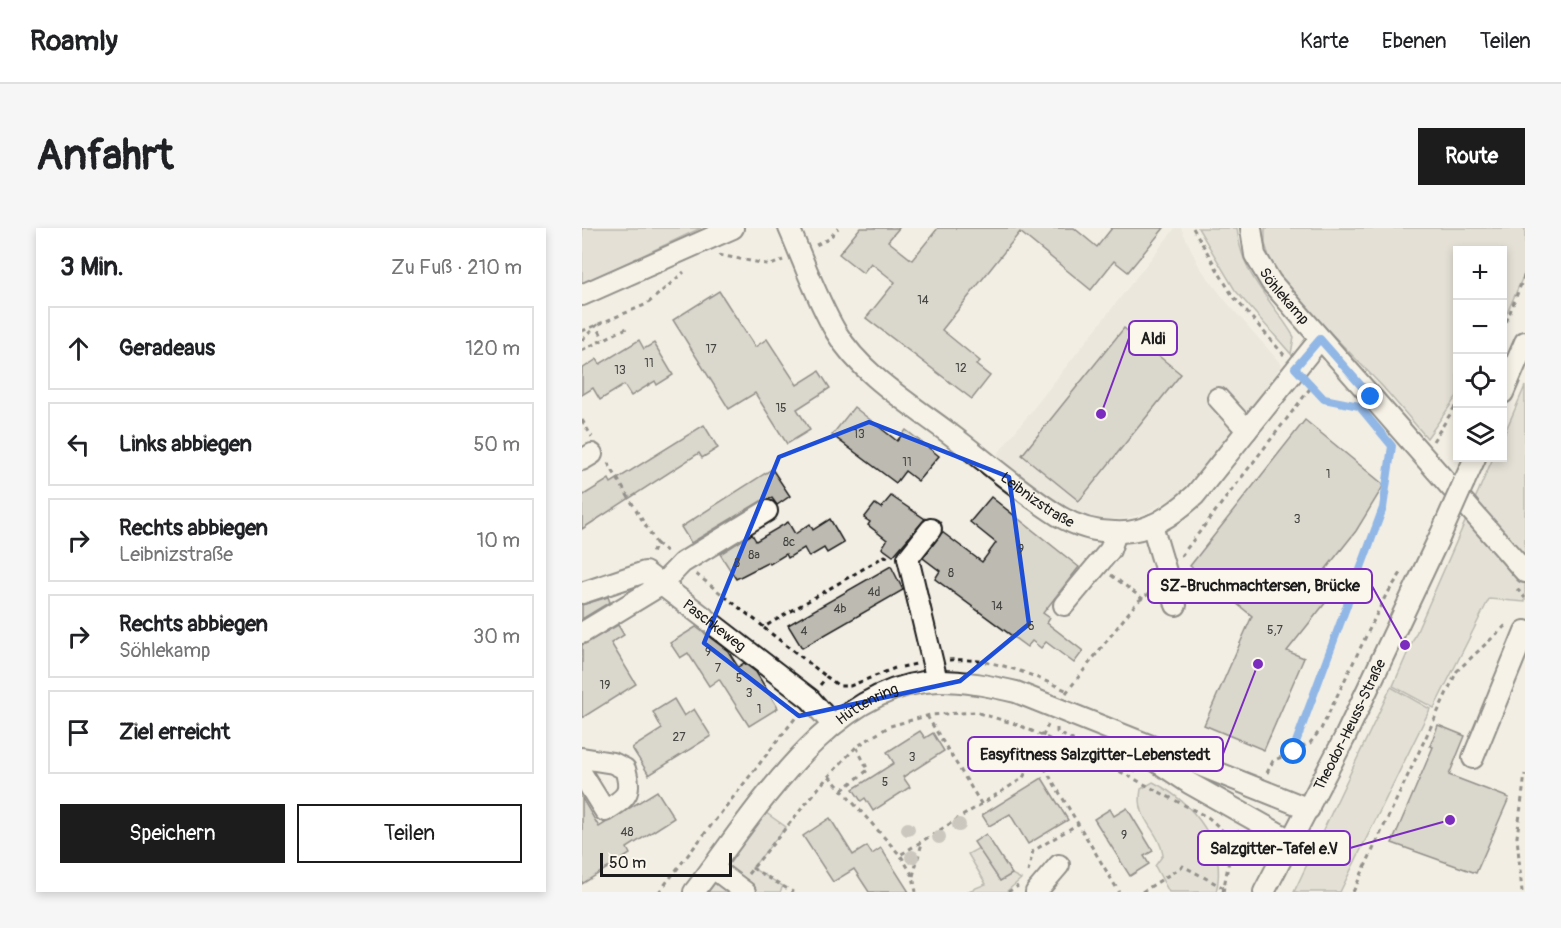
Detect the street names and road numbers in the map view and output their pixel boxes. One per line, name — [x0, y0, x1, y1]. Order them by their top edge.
street label: Söhlekamp — [1255, 264, 1313, 329]
street label: Leibnizstraße — [997, 468, 1078, 532]
street label: Paschkeweg — [679, 595, 750, 656]
street label: Theodor-Heuss-Straße — [1309, 655, 1390, 794]
street label: Hüttenring — [832, 679, 901, 729]

